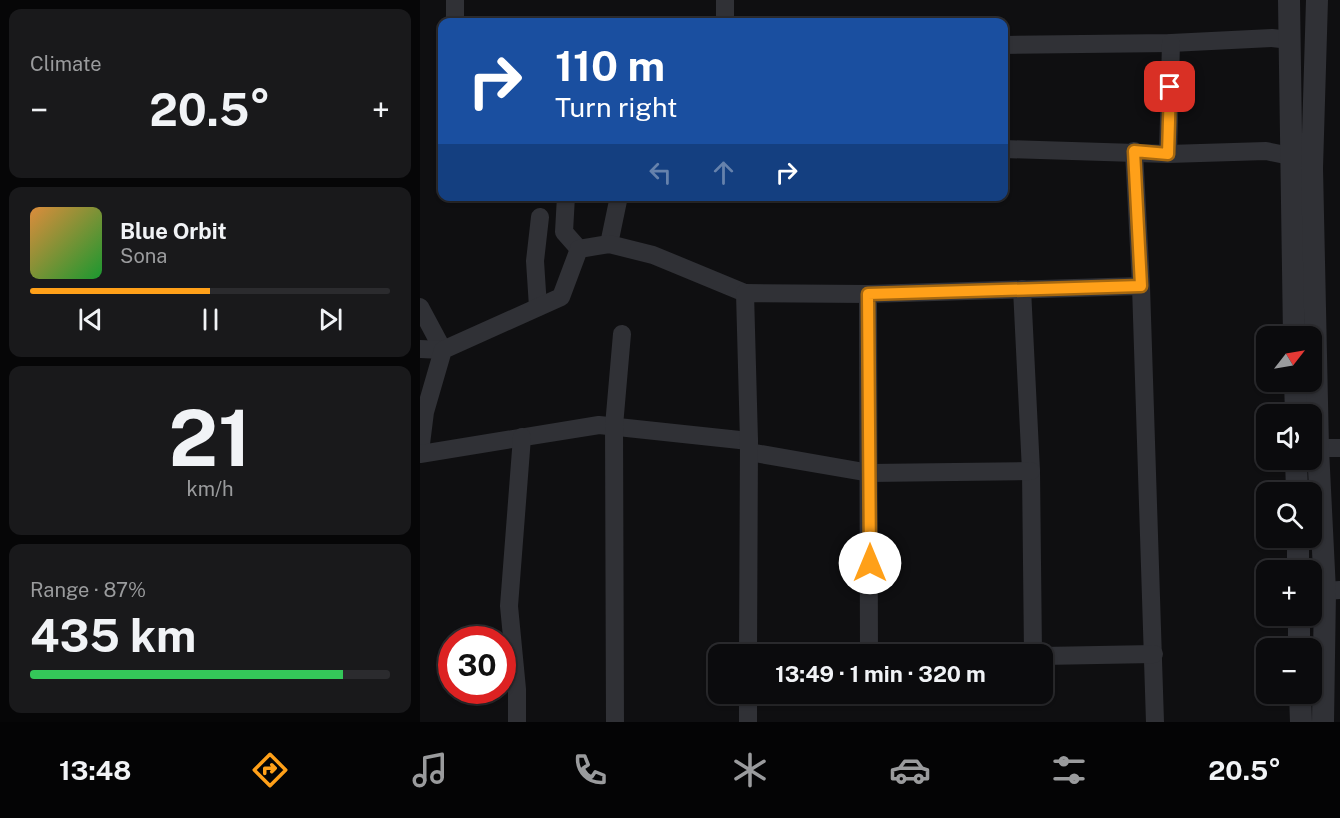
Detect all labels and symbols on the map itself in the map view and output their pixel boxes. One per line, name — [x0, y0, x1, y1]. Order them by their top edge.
pin — [1144, 61, 1195, 112]
north arrow — [1256, 326, 1322, 392]
position arrow — [838, 531, 902, 595]
speed limit sign: 30 — [438, 626, 516, 704]

